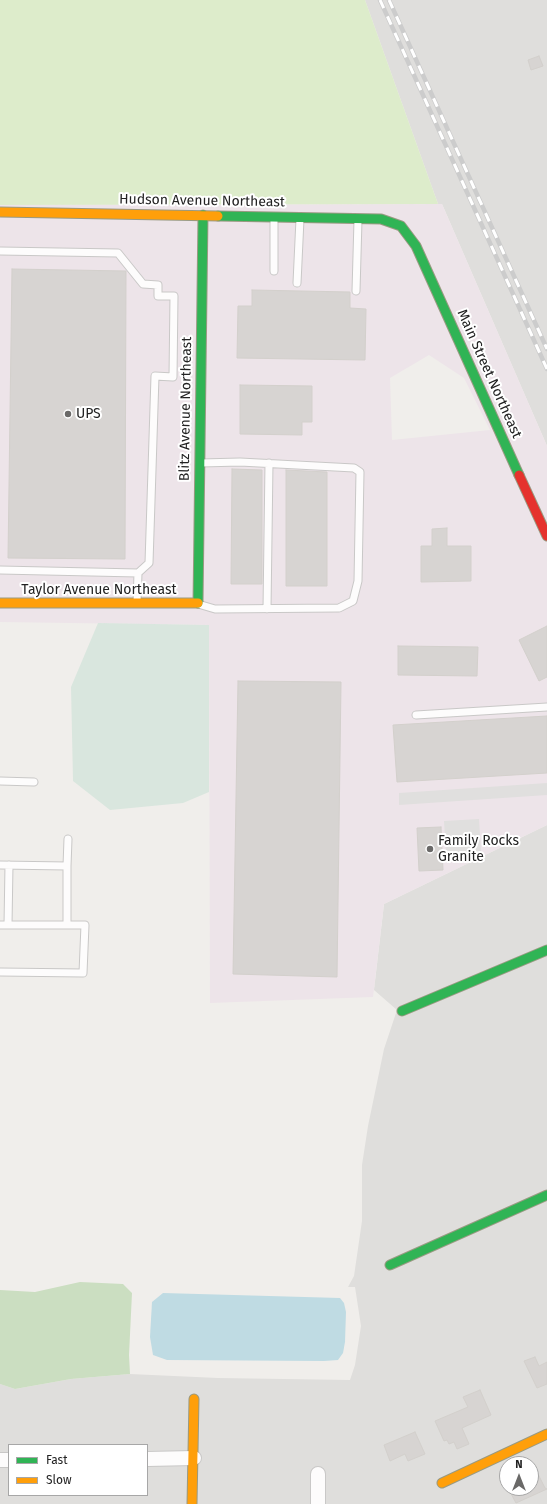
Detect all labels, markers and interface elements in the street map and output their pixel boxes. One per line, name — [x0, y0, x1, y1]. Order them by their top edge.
street label: Hudson Avenue Northeast — [119, 191, 285, 211]
street label: Main Street Northeast — [453, 307, 525, 441]
street label: Blitz Avenue Northeast — [176, 337, 196, 481]
place label: UPS — [76, 406, 101, 422]
marker: UPS — [63, 409, 73, 419]
street label: Taylor Avenue Northeast — [21, 582, 177, 598]
place label: Family Rocks Granite — [438, 833, 519, 866]
marker: Family Rocks Granite — [425, 844, 435, 854]
legend — [8, 1444, 148, 1496]
text: Fast — [46, 1453, 68, 1467]
north arrow — [499, 1456, 539, 1496]
text: N — [515, 1458, 523, 1471]
text: Slow — [46, 1473, 72, 1487]

